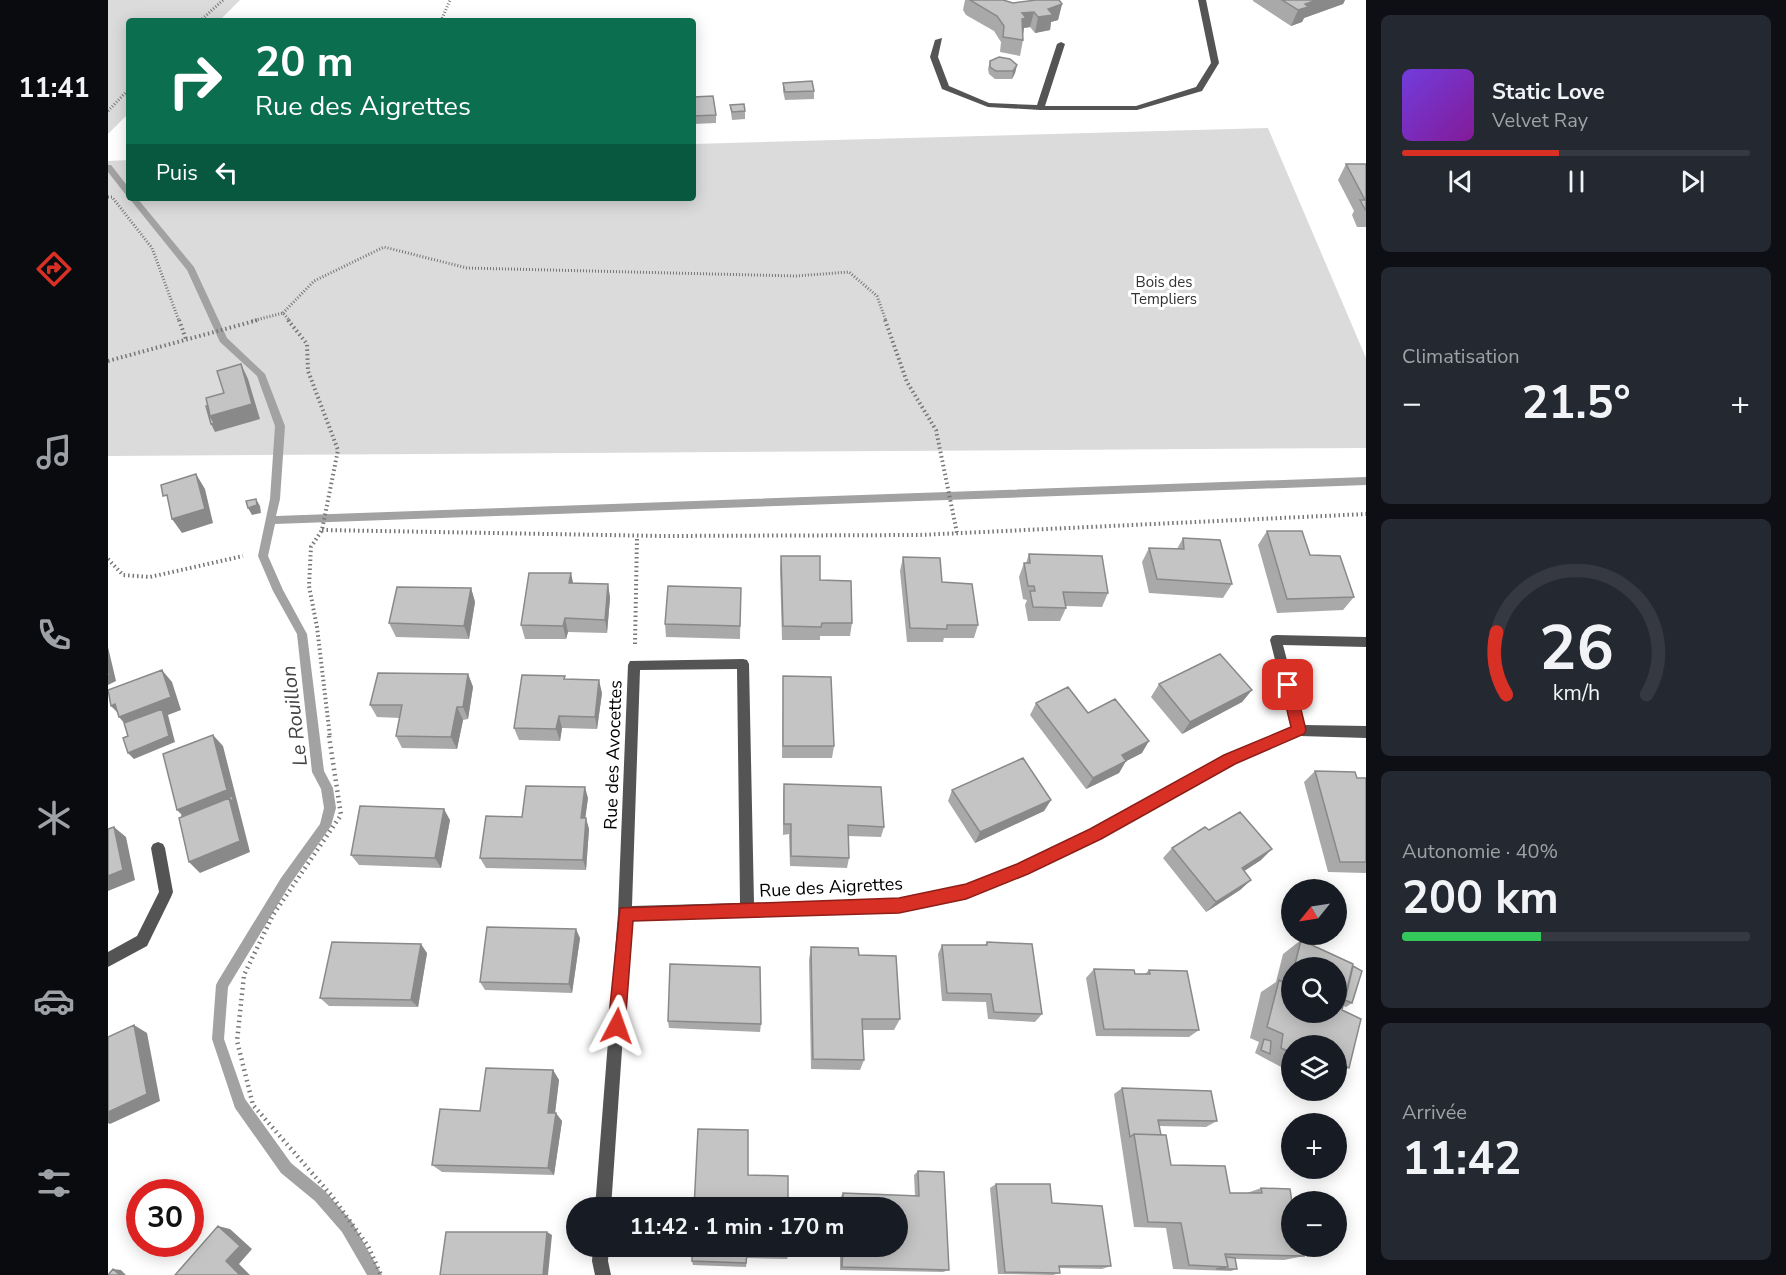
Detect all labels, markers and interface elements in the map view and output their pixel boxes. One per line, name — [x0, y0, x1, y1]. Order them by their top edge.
text: 20 m — [255, 34, 354, 91]
icon: right — [156, 42, 234, 120]
text: 11:41 — [18, 70, 90, 107]
text: Static Love — [1492, 77, 1605, 107]
text: Rue des Aigrettes — [255, 88, 471, 125]
text: Velvet Ray — [1492, 107, 1588, 134]
icon: left — [210, 156, 243, 189]
text: Puis — [156, 158, 198, 188]
icon: previous — [1444, 165, 1477, 198]
icon: pause — [1560, 165, 1593, 198]
icon: next — [1676, 165, 1709, 198]
icon: directions — [33, 248, 75, 290]
park label: Bois des Templiers — [1131, 272, 1197, 309]
text: Climatisation — [1402, 343, 1520, 370]
text: 21.5° — [1521, 373, 1631, 434]
text: − — [1402, 381, 1422, 426]
text: + — [1730, 381, 1750, 426]
icon: music — [33, 431, 75, 473]
text: 26 — [1539, 606, 1613, 691]
icon: phone — [33, 614, 75, 656]
pin — [1262, 659, 1313, 710]
water label: Le Rouillon — [275, 664, 314, 768]
icon: arrive — [1271, 668, 1304, 701]
text: km/h — [1552, 678, 1600, 708]
street label: Rue des Avocettes — [598, 680, 628, 830]
icon: climate — [33, 797, 75, 839]
text: Autonomie · 40% — [1402, 838, 1558, 865]
text: 200 km — [1402, 868, 1559, 929]
street label: Rue des Aigrettes — [758, 871, 904, 903]
north arrow — [1281, 879, 1347, 945]
map controls — [1281, 879, 1347, 1257]
button: search — [1281, 957, 1347, 1023]
icon: car — [33, 980, 75, 1022]
position arrow — [585, 994, 649, 1058]
button: layers — [1281, 1035, 1347, 1101]
text: Arrivée — [1402, 1099, 1467, 1126]
button: + — [1281, 1113, 1347, 1179]
text: 11:42 — [1402, 1129, 1521, 1190]
icon: filters — [33, 1162, 75, 1204]
speed limit sign: 30 — [126, 1179, 204, 1257]
button: − — [1281, 1191, 1347, 1257]
text: 11:42 · 1 min · 170 m — [630, 1212, 844, 1242]

